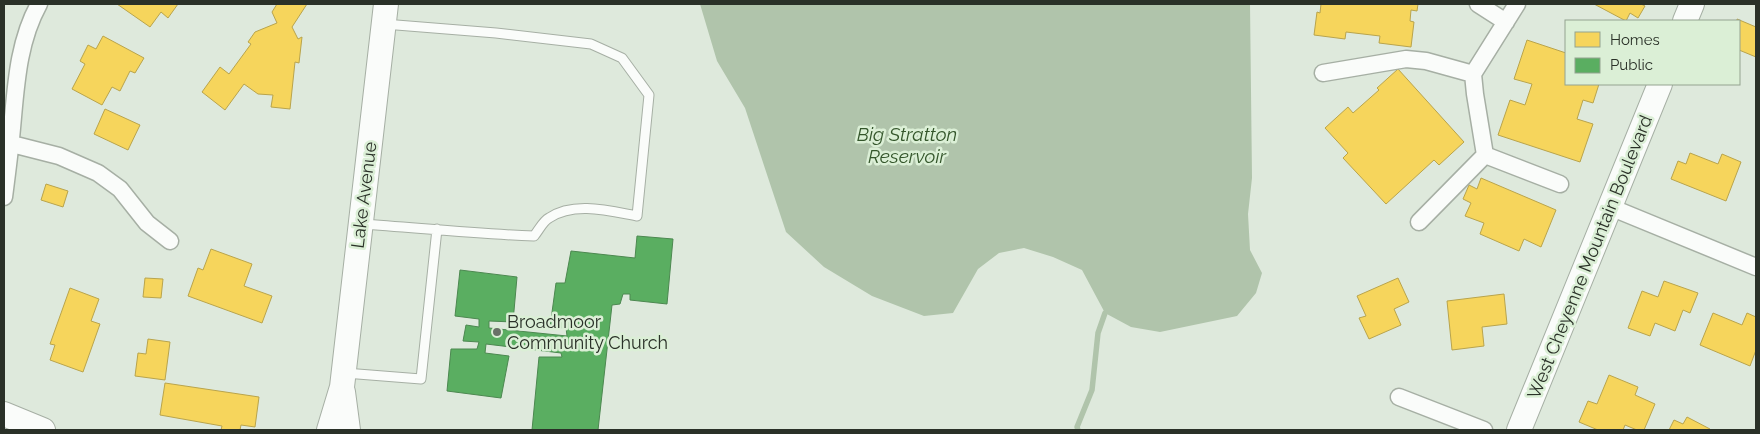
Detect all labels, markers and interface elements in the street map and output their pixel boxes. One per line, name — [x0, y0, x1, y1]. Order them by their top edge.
legend — [1565, 20, 1740, 85]
text: Homes — [1610, 31, 1660, 49]
text: Public — [1610, 56, 1653, 74]
street label: West Cheyenne Mountain Boulevard — [1523, 112, 1656, 402]
water label: Big Stratton Reservoir — [857, 123, 957, 167]
street label: Lake Avenue — [347, 140, 381, 249]
place label: Broadmoor Community Church — [507, 311, 668, 353]
marker: Broadmoor Community Church — [491, 326, 503, 338]

